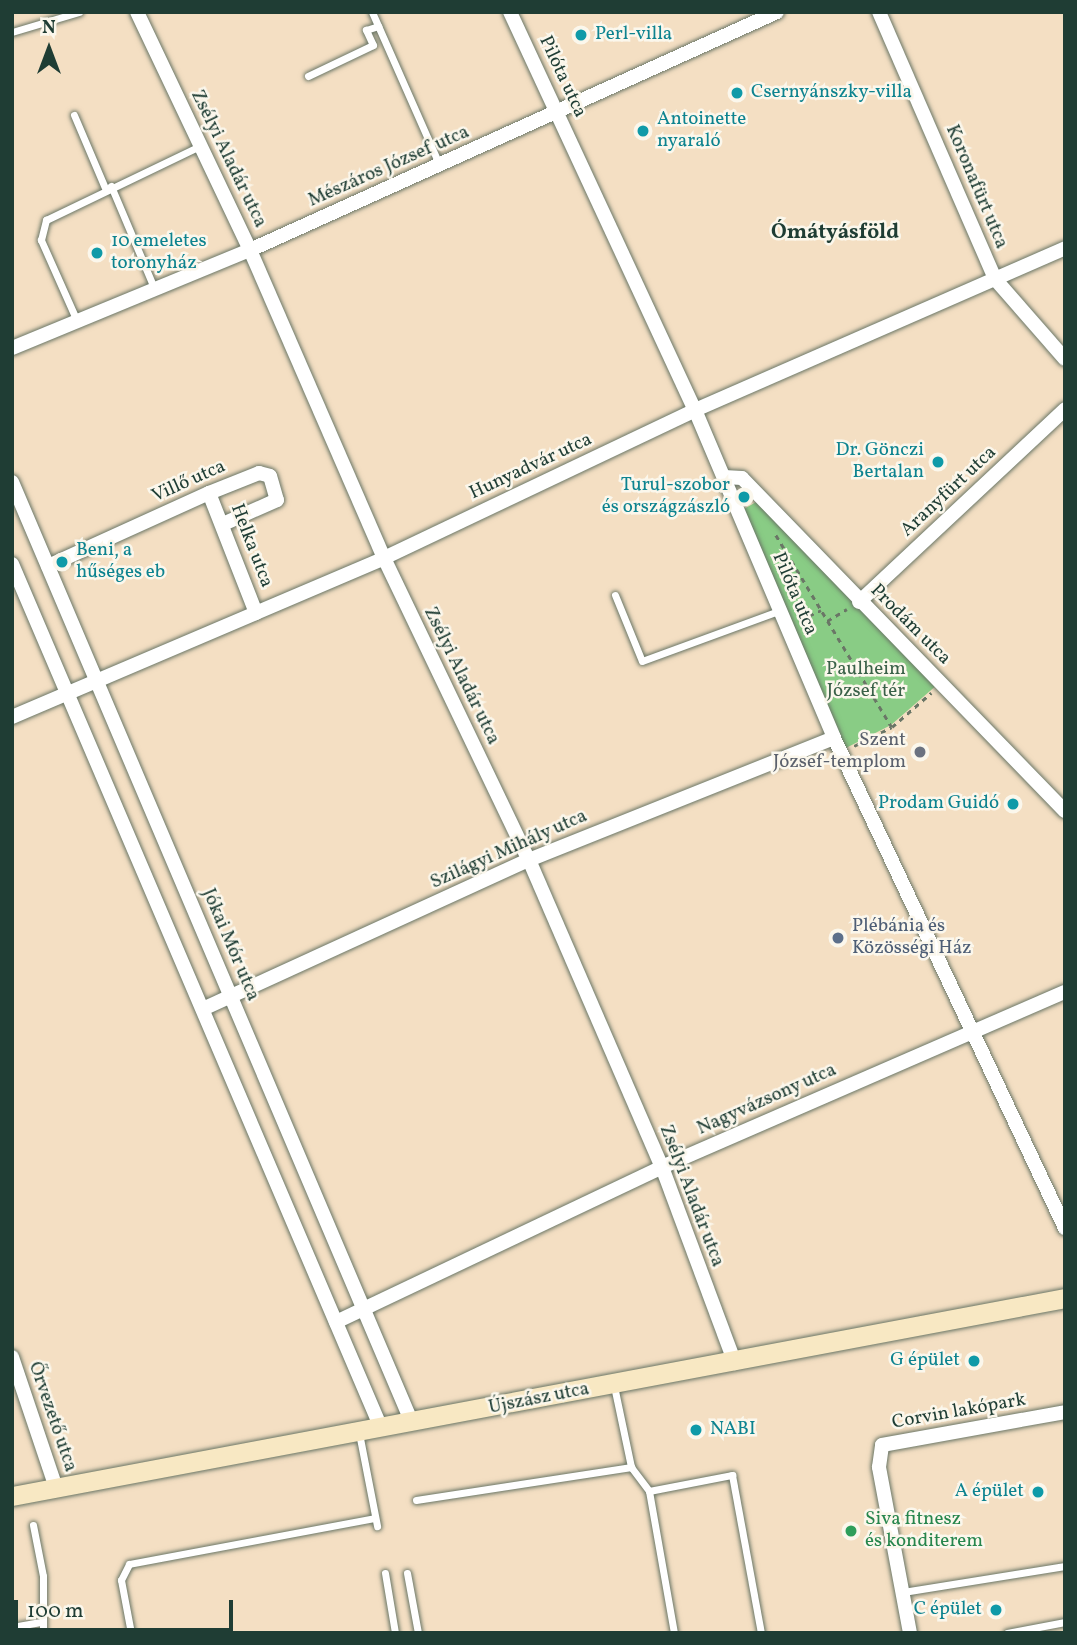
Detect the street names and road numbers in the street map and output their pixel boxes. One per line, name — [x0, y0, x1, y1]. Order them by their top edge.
street label: Pilóta utca — [533, 32, 591, 122]
street label: Zsélyi Aladár utca — [185, 86, 271, 232]
street label: Mészáros József utca — [306, 122, 472, 212]
street label: Koronafürt utca — [940, 122, 1012, 252]
street label: Hunyadvár utca — [466, 429, 596, 505]
street label: Aranyfürt utca — [896, 442, 1002, 542]
street label: Villő utca — [149, 456, 229, 508]
street label: Helka utca — [225, 501, 277, 591]
street label: Pilóta utca — [766, 549, 822, 639]
street label: Prodám utca — [865, 580, 955, 670]
street label: Zsélyi Aladár utca — [418, 603, 504, 749]
street label: Szilágyi Mihály utca — [427, 805, 591, 895]
street label: Jókai Mór utca — [196, 885, 264, 1005]
street label: Nagyvázsony utca — [694, 1059, 840, 1141]
street label: Zsélyi Aladár utca — [653, 1122, 729, 1270]
street label: Őrvezető utca — [23, 1359, 81, 1475]
street label: Újszász utca — [487, 1378, 591, 1420]
street label: Corvin lakópark — [890, 1389, 1028, 1435]

